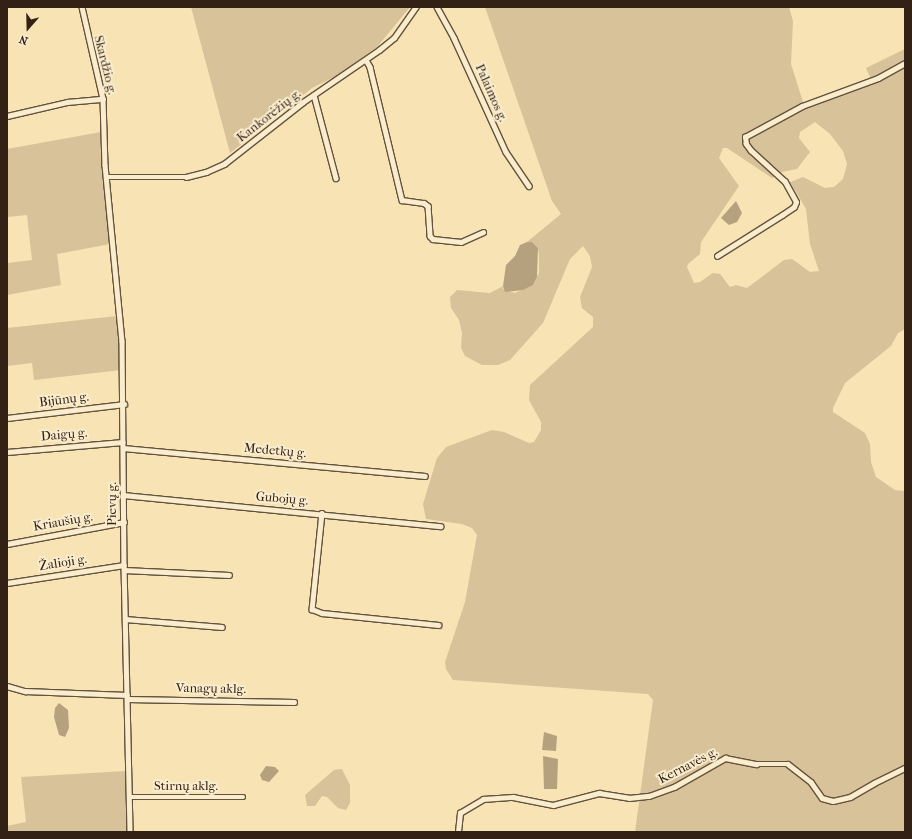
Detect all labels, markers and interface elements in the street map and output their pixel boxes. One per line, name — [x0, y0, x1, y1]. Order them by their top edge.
north arrow — [8, 8, 48, 48]
text: N — [18, 32, 30, 47]
street label: Skardžio g. — [90, 34, 120, 96]
street label: Palaimos g. — [471, 62, 511, 124]
street label: Kankorėžių g. — [234, 86, 304, 146]
street label: Bijūnų g. — [38, 389, 90, 411]
street label: Daigų g. — [40, 425, 88, 445]
street label: Medetkų g. — [243, 441, 307, 461]
street label: Pievų g. — [104, 482, 120, 526]
street label: Gubojų g. — [255, 489, 309, 509]
street label: Kriaušių g. — [32, 509, 94, 535]
street label: Žalioji g. — [38, 552, 88, 574]
street label: Vanagų aklg. — [176, 681, 246, 697]
street label: Kernavės g. — [656, 744, 720, 788]
street label: Stirnų aklg. — [154, 778, 218, 794]

